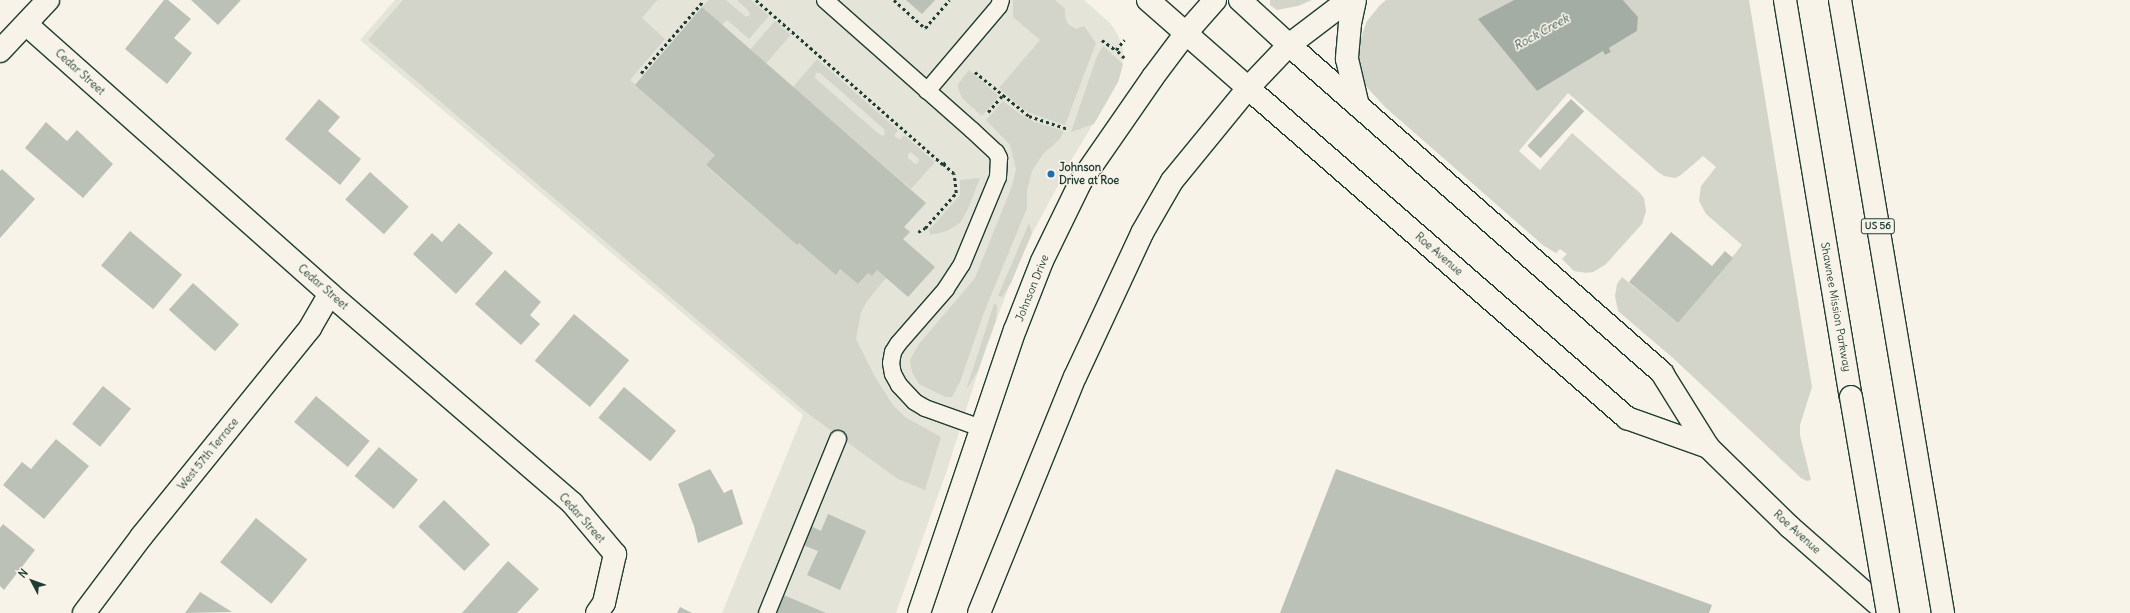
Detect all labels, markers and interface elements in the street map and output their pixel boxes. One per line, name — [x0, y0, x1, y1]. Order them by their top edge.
water label: Rock Creek — [1511, 11, 1571, 53]
street label: Cedar Street — [53, 46, 107, 98]
place label: Johnson Drive at Roe — [1059, 161, 1119, 187]
marker: Johnson Drive at Roe — [1046, 169, 1056, 179]
road number: US 56 — [1860, 218, 1896, 234]
street label: Roe Avenue — [1413, 230, 1465, 278]
street label: Shawnee Mission Parkway — [1818, 241, 1854, 373]
street label: Johnson Drive — [1013, 253, 1051, 323]
street label: Cedar Street — [295, 262, 351, 312]
street label: West 57th Terrace — [175, 415, 241, 493]
street label: Cedar Street — [556, 491, 608, 545]
street label: Roe Avenue — [1771, 508, 1823, 556]
north arrow — [12, 561, 52, 601]
text: N — [15, 566, 31, 581]

